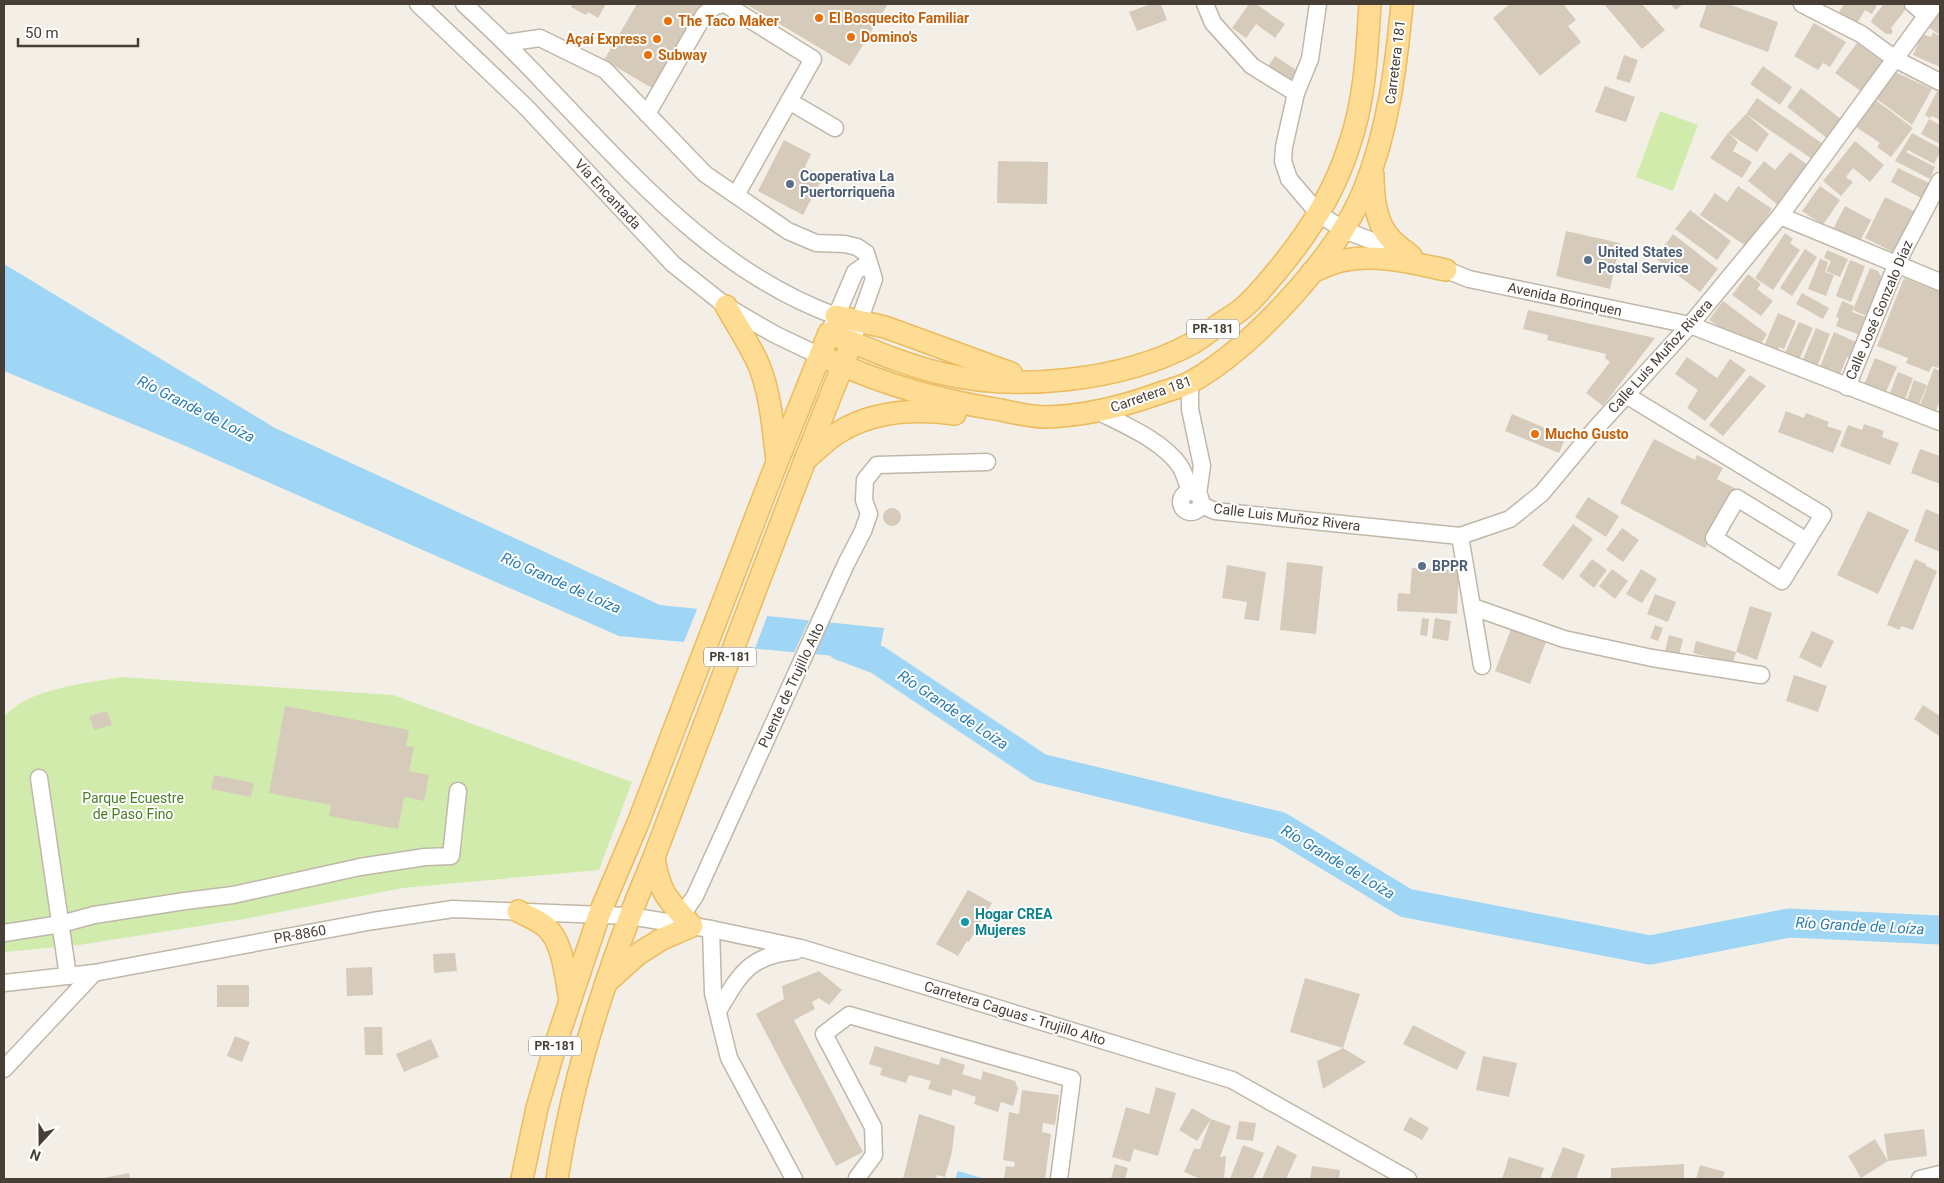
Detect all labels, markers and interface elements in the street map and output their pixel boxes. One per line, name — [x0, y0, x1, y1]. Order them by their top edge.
place label: El Bosquecito Familiar — [829, 10, 969, 26]
marker: El Bosquecito Familiar — [813, 12, 825, 24]
place label: The Taco Maker — [678, 13, 779, 29]
scale bar — [18, 15, 138, 47]
marker: The Taco Maker — [662, 15, 674, 27]
street label: Carretera 181 — [1382, 19, 1408, 105]
text: 50 m — [25, 24, 59, 42]
place label: Domino's — [861, 29, 918, 45]
place label: Açaí Express — [566, 31, 647, 47]
marker: Domino's — [845, 31, 857, 43]
marker: Açaí Express — [651, 33, 663, 45]
place label: Subway — [658, 47, 708, 63]
marker: Subway — [642, 49, 654, 61]
street label: Vía Encantada — [572, 156, 644, 232]
place label: Cooperativa La Puertorriqueña — [800, 168, 895, 200]
marker: Cooperativa La Puertorriqueña — [784, 178, 796, 190]
street label: Calle José Gonzalo Díaz — [1842, 238, 1916, 382]
place label: United States Postal Service — [1598, 244, 1689, 276]
marker: United States Postal Service — [1582, 254, 1594, 266]
street label: Avenida Borinquen — [1506, 279, 1624, 319]
street label: Calle Luis Muñoz Rivera — [1605, 296, 1715, 416]
road number: PR-181 — [1187, 320, 1239, 338]
water label: Río Grande de Loíza — [134, 372, 258, 446]
street label: Carretera 181 — [1108, 373, 1194, 415]
place label: Mucho Gusto — [1545, 426, 1629, 442]
marker: Mucho Gusto — [1529, 428, 1541, 440]
street label: Calle Luis Muñoz Rivera — [1213, 500, 1361, 534]
water label: Río Grande de Loíza — [498, 549, 624, 618]
place label: BPPR — [1432, 558, 1468, 574]
marker: BPPR — [1416, 560, 1428, 572]
street label: Puente de Trujillo Alto — [755, 620, 827, 750]
road number: PR-181 — [704, 648, 756, 666]
water label: Río Grande de Loíza — [894, 666, 1012, 754]
park label: Parque Ecuestre de Paso Fino — [82, 790, 184, 822]
water label: Río Grande de Loíza — [1278, 821, 1398, 903]
place label: Hogar CREA Mujeres — [975, 906, 1053, 938]
water label: Río Grande de Loíza — [1795, 914, 1925, 938]
marker: Hogar CREA Mujeres — [959, 916, 971, 928]
street label: PR-8860 — [273, 922, 328, 946]
street label: Carretera Caguas - Trujillo Alto — [922, 978, 1108, 1048]
road number: PR-181 — [529, 1036, 581, 1056]
north arrow — [15, 1118, 65, 1168]
text: N — [28, 1146, 43, 1164]

